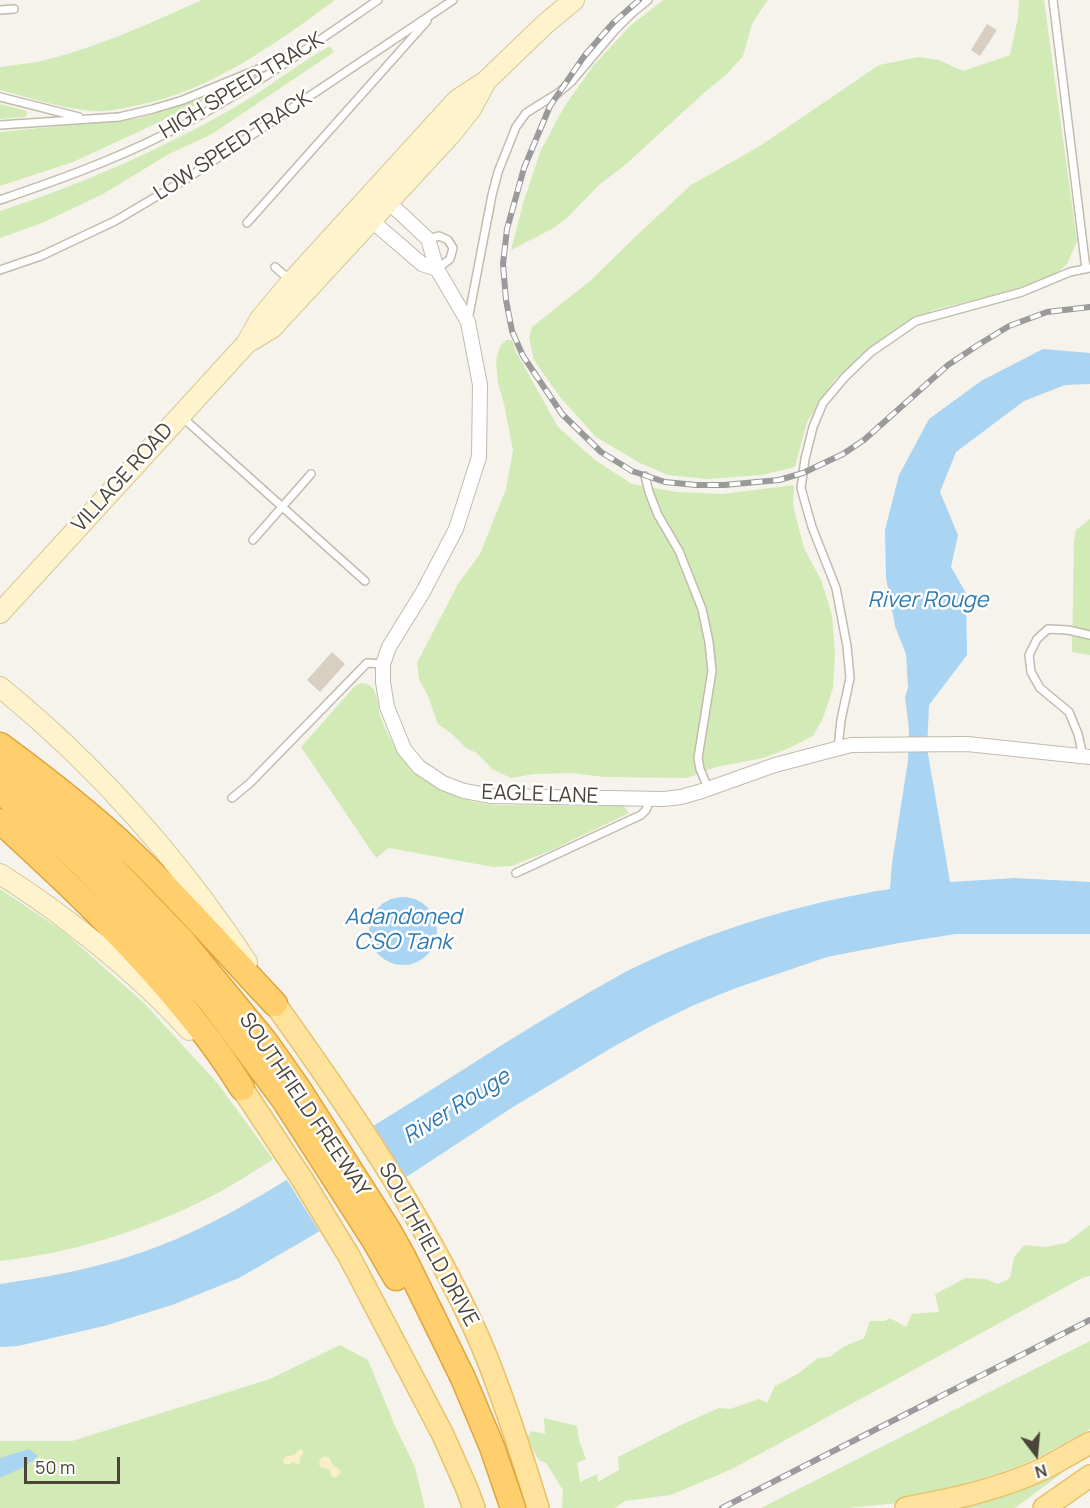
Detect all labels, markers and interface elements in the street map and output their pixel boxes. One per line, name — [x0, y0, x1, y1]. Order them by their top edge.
street label: HIGH SPEED TRACK — [156, 27, 328, 145]
street label: LOW SPEED TRACK — [150, 86, 316, 206]
street label: VILLAGE ROAD — [67, 418, 179, 538]
water label: River Rouge — [868, 588, 988, 614]
street label: EAGLE LANE — [481, 780, 599, 810]
water label: Adandoned CSO Tank — [344, 905, 462, 956]
street label: SOUTHFIELD FREEWAY — [233, 1008, 375, 1202]
water label: River Rouge — [399, 1064, 515, 1150]
street label: SOUTHFIELD DRIVE — [373, 1159, 483, 1331]
north arrow — [1006, 1424, 1066, 1484]
scale bar — [27, 1445, 123, 1483]
text: 50 m — [35, 1455, 75, 1479]
text: N — [1032, 1459, 1050, 1483]

